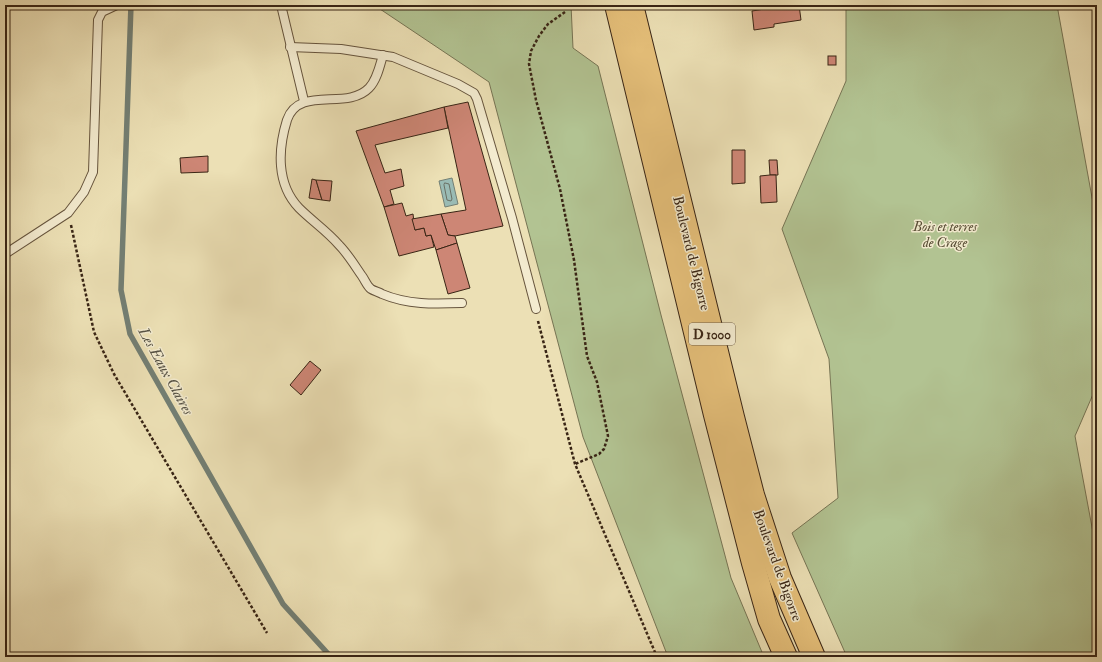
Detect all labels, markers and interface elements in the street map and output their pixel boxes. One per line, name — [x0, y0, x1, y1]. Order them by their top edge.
street label: Boulevard de Bigorre — [669, 194, 714, 312]
park label: Bois et terres de Crage — [912, 218, 978, 251]
water label: Les Eaux Claires — [133, 323, 198, 419]
road number: D 1000 — [689, 323, 735, 345]
street label: Boulevard de Bigorre — [749, 507, 806, 623]

